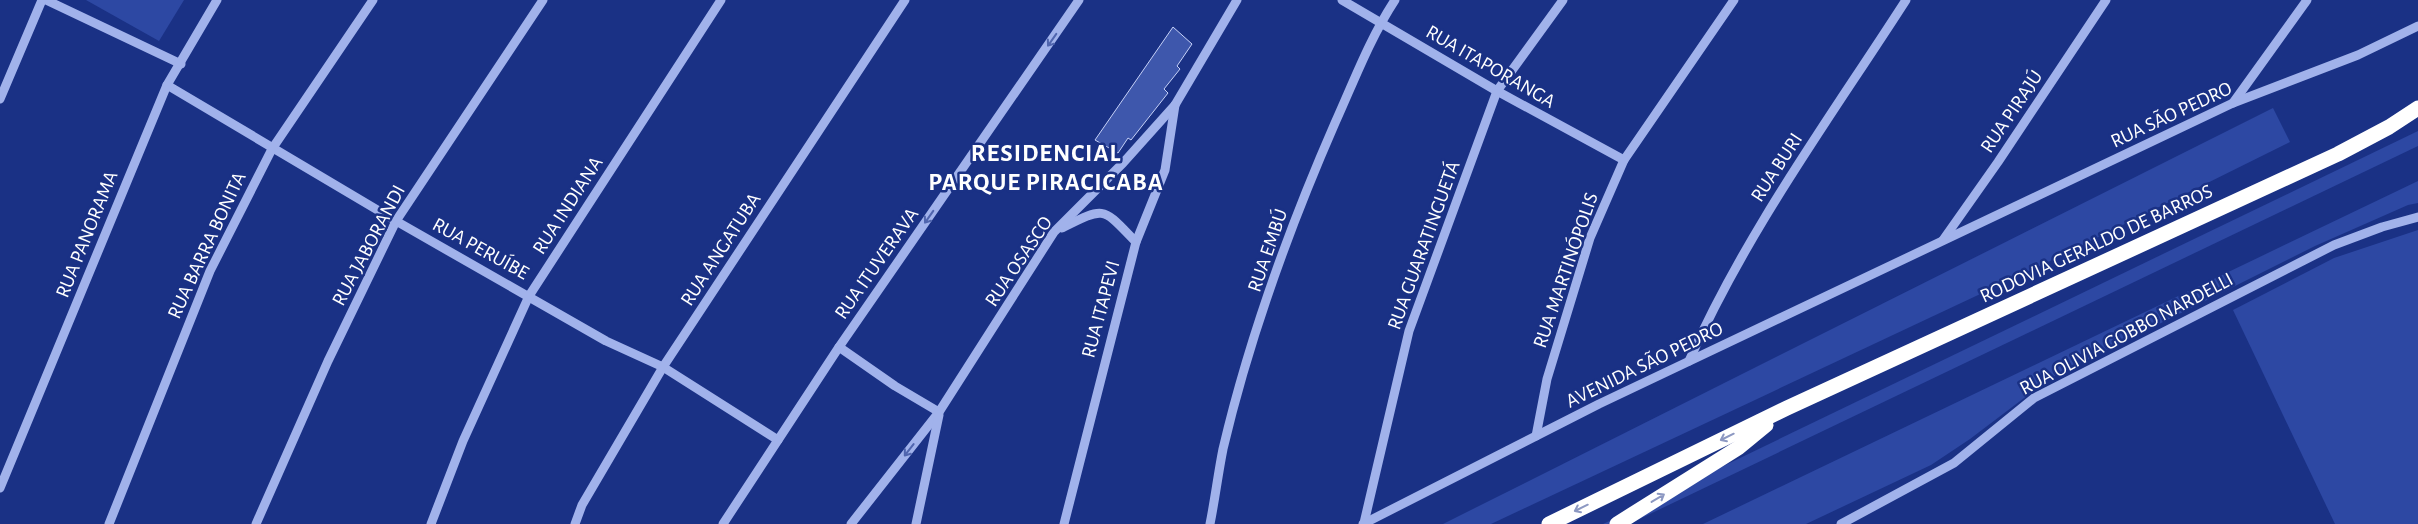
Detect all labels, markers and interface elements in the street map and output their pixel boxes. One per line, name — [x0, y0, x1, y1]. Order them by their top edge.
street label: RUA ITAPORANGA — [1422, 22, 1559, 112]
one-way arrow — [1046, 33, 1057, 47]
street label: RUA PIRAJÚ — [1976, 66, 2047, 156]
street label: RUA SÃO PEDRO — [2107, 77, 2235, 152]
street label: RUA BURI — [1747, 130, 1806, 205]
district label: RESIDENCIAL PARQUE PIRACICABA — [928, 141, 1164, 195]
street label: RUA INDIANA — [529, 153, 607, 258]
street label: RUA GUARATINGUETÁ — [1383, 158, 1464, 332]
street label: RUA PANORAMA — [52, 168, 122, 301]
street label: RUA BARRA BONITA — [164, 169, 250, 322]
street label: RODOVIA GERALDO DE BARROS — [1977, 181, 2216, 307]
street label: RUA JABORANDI — [329, 182, 409, 309]
street label: RUA ANGATUBA — [677, 189, 765, 309]
street label: RUA MARTINÓPOLIS — [1529, 190, 1602, 351]
street label: RUA ITUVERAVA — [831, 204, 923, 323]
street label: RUA EMBÚ — [1243, 206, 1291, 294]
one-way arrow — [924, 209, 934, 223]
street label: RUA PERUÍBE — [429, 213, 533, 284]
street label: RUA OSASCO — [981, 213, 1056, 310]
street label: RUA ITAPEVI — [1078, 258, 1124, 360]
street label: RUA OLIVIA GOBBO NARDELLI — [2017, 269, 2236, 399]
street label: AVENIDA SÃO PEDRO — [1562, 317, 1726, 412]
one-way arrow — [1720, 433, 1735, 443]
one-way arrow — [904, 444, 915, 457]
one-way arrow — [1650, 493, 1664, 503]
one-way arrow — [1574, 504, 1589, 514]

